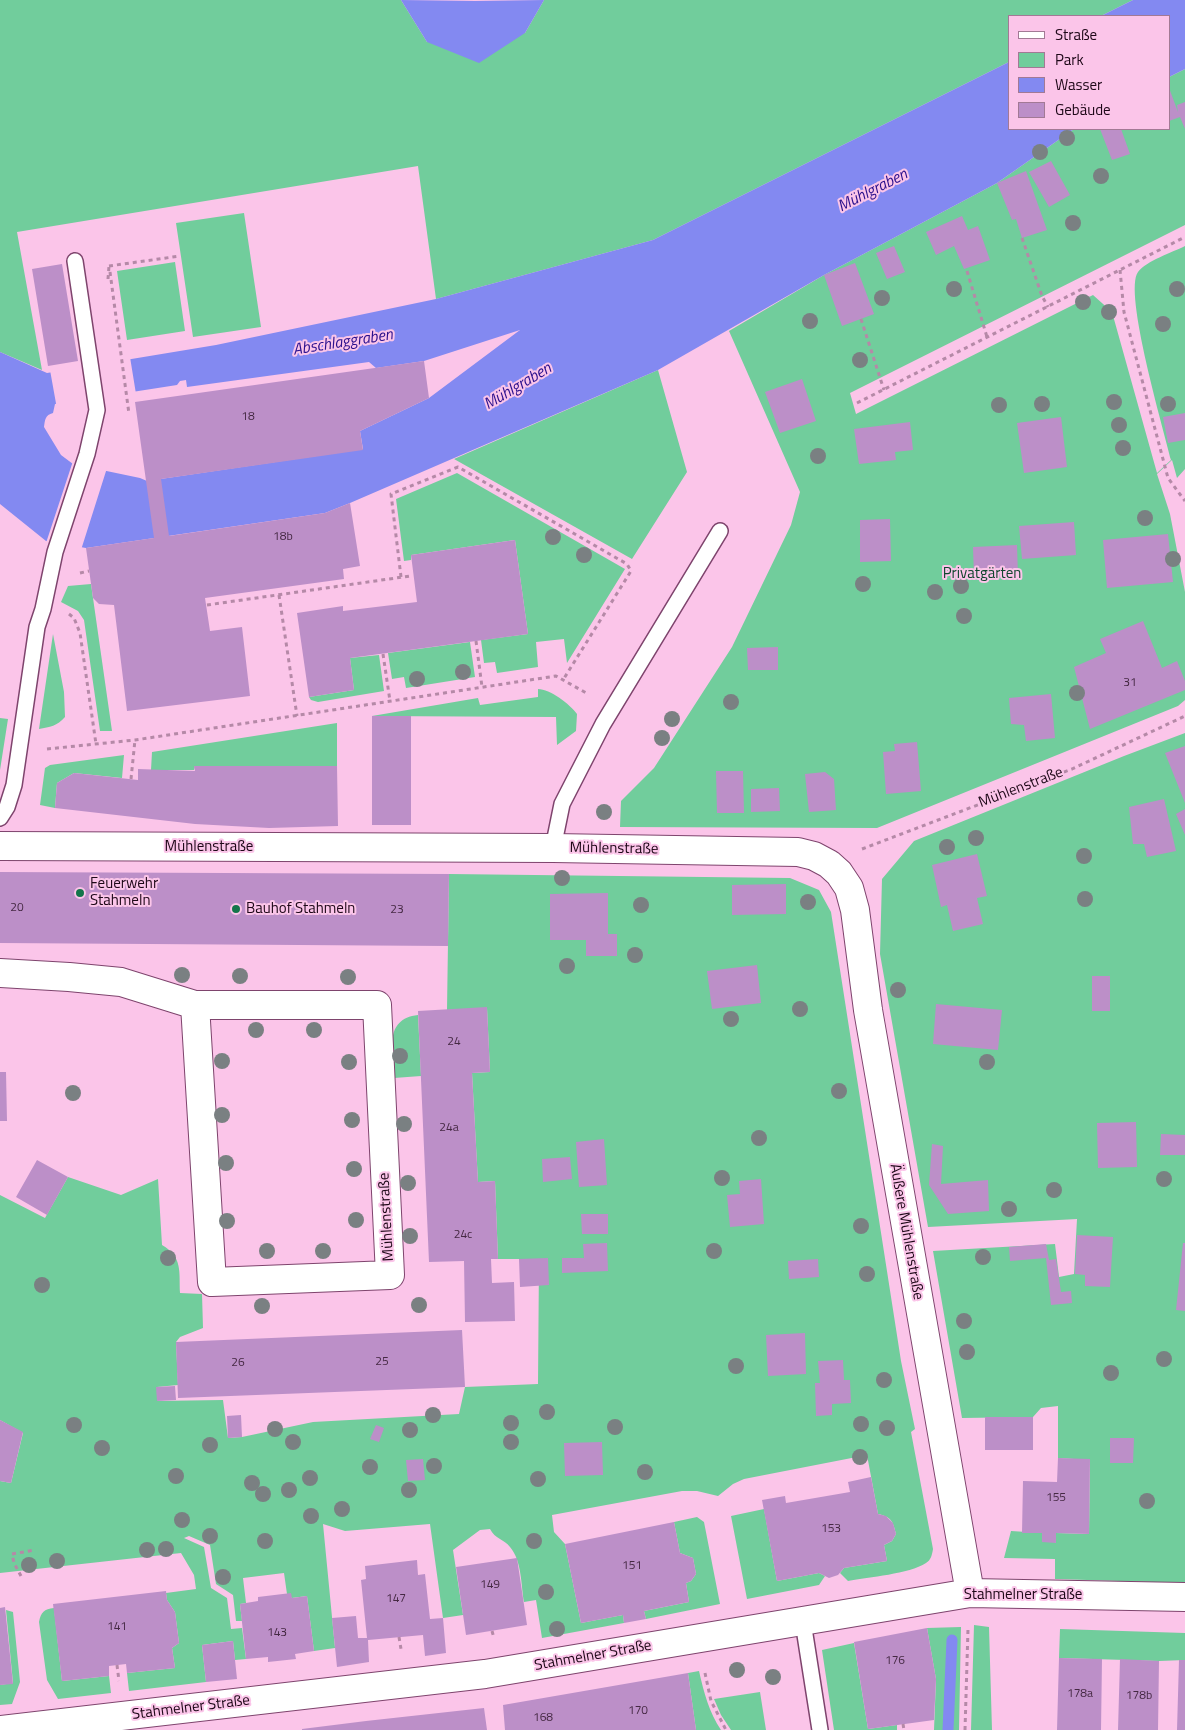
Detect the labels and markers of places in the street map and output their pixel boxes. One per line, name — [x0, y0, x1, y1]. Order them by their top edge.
place label: Feuerwehr Stahmeln — [90, 875, 158, 910]
marker: Feuerwehr Stahmeln — [74, 887, 86, 899]
place label: Bauhof Stahmeln — [246, 900, 355, 918]
marker: Bauhof Stahmeln — [230, 903, 242, 915]

